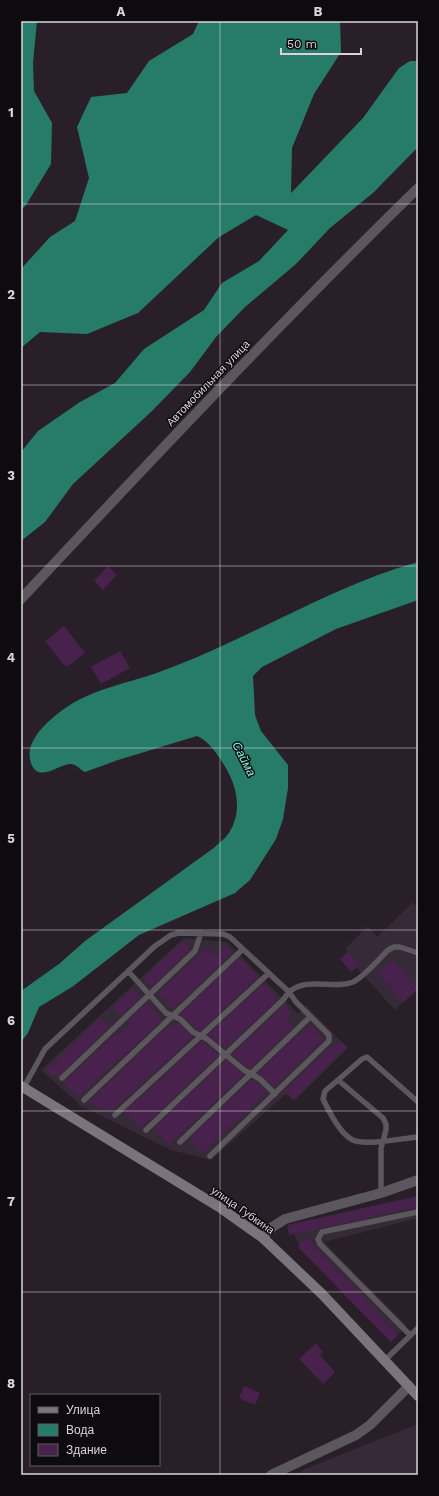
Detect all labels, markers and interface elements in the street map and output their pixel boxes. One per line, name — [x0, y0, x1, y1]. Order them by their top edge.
text: A — [117, 4, 126, 19]
text: B — [314, 4, 323, 19]
scale bar — [281, 30, 361, 56]
text: 50 m — [287, 37, 317, 51]
text: 1 — [8, 105, 14, 120]
text: 2 — [7, 287, 15, 302]
street label: Автомобильная улица — [164, 337, 253, 429]
text: 3 — [7, 468, 15, 483]
text: 4 — [7, 650, 16, 665]
water label: Сайма — [229, 739, 259, 779]
text: 5 — [7, 831, 15, 846]
text: 6 — [7, 1013, 15, 1028]
street label: улица Губкина — [209, 1184, 278, 1238]
text: 7 — [7, 1194, 15, 1209]
text: 8 — [7, 1376, 15, 1391]
legend — [30, 1394, 160, 1466]
text: Улица — [66, 1403, 100, 1417]
text: Вода — [66, 1423, 94, 1437]
text: Здание — [66, 1443, 107, 1457]

